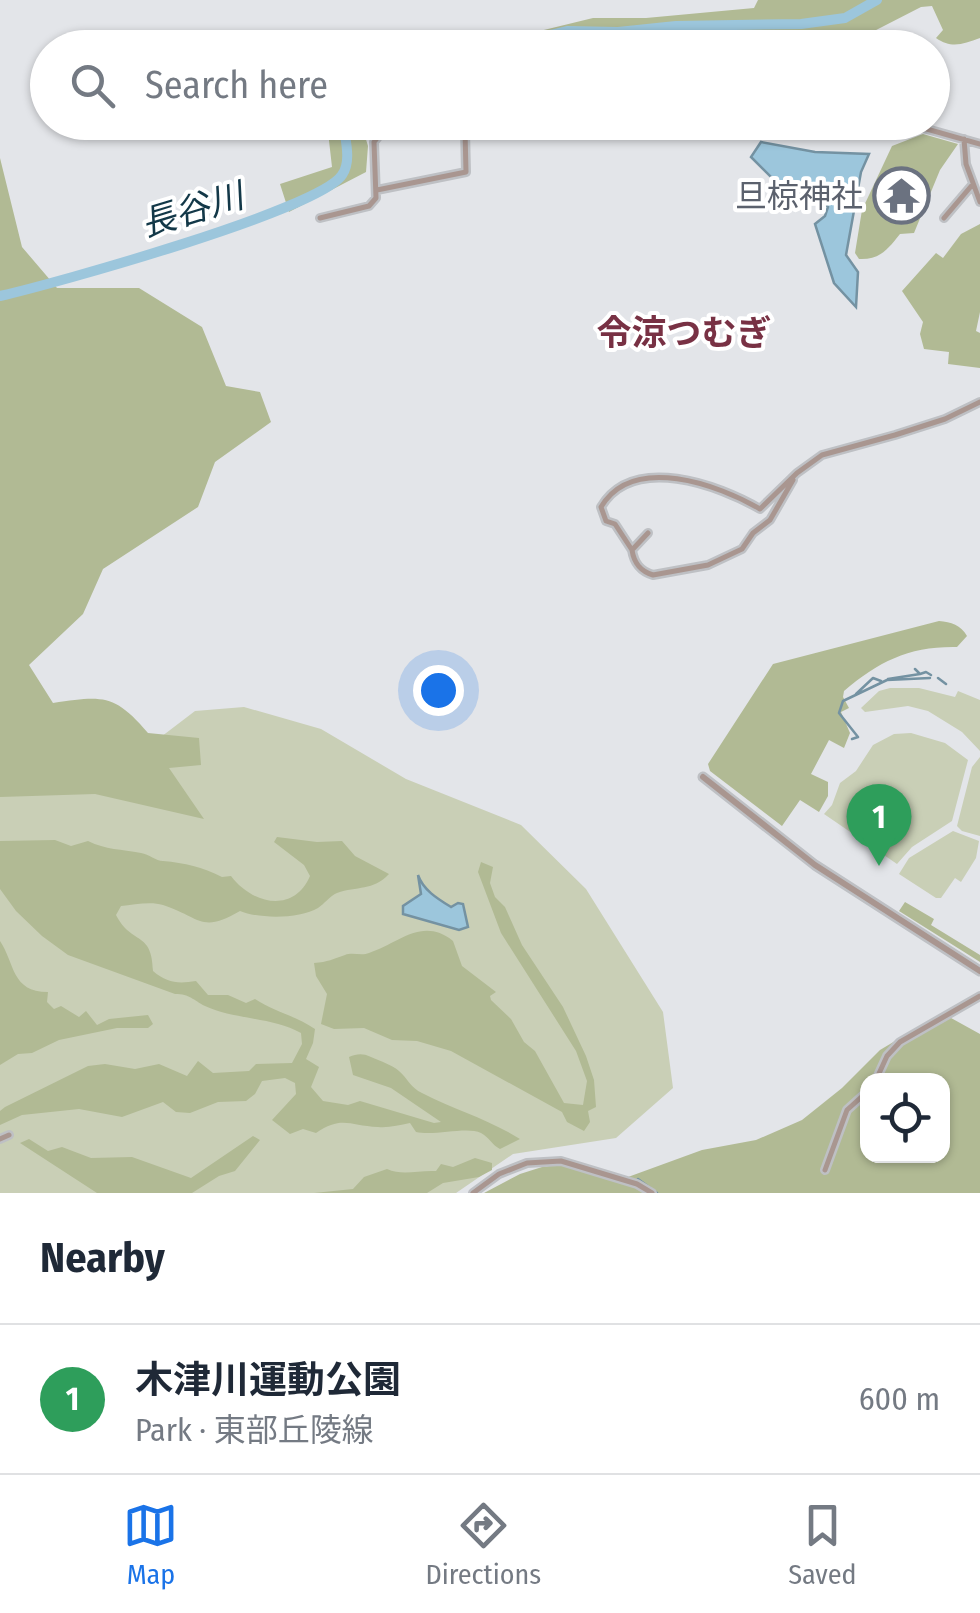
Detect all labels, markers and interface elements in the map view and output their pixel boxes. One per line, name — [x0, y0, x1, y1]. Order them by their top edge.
search box — [30, 30, 950, 140]
icon: search — [65, 58, 120, 113]
text: Search here — [145, 62, 328, 108]
temple icon: 旦椋神社 — [872, 166, 932, 226]
water label: 長谷川 — [136, 173, 252, 245]
place label: 旦椋神社 — [735, 177, 863, 215]
district label: 令涼つむぎ — [596, 312, 772, 354]
your location — [413, 665, 464, 716]
pin: 1 — [846, 784, 912, 866]
map controls — [860, 1073, 950, 1163]
button: locate — [860, 1073, 950, 1163]
text: Nearby — [40, 1233, 165, 1283]
text: 木津川運動公園 — [135, 1357, 401, 1403]
text: 1 — [66, 1380, 79, 1418]
text: 600 m — [859, 1380, 940, 1418]
text: Park · 東部丘陵線 — [135, 1411, 374, 1449]
tab: Map — [123, 1498, 178, 1591]
tab: Directions — [425, 1498, 541, 1591]
tab: Saved — [788, 1498, 857, 1591]

